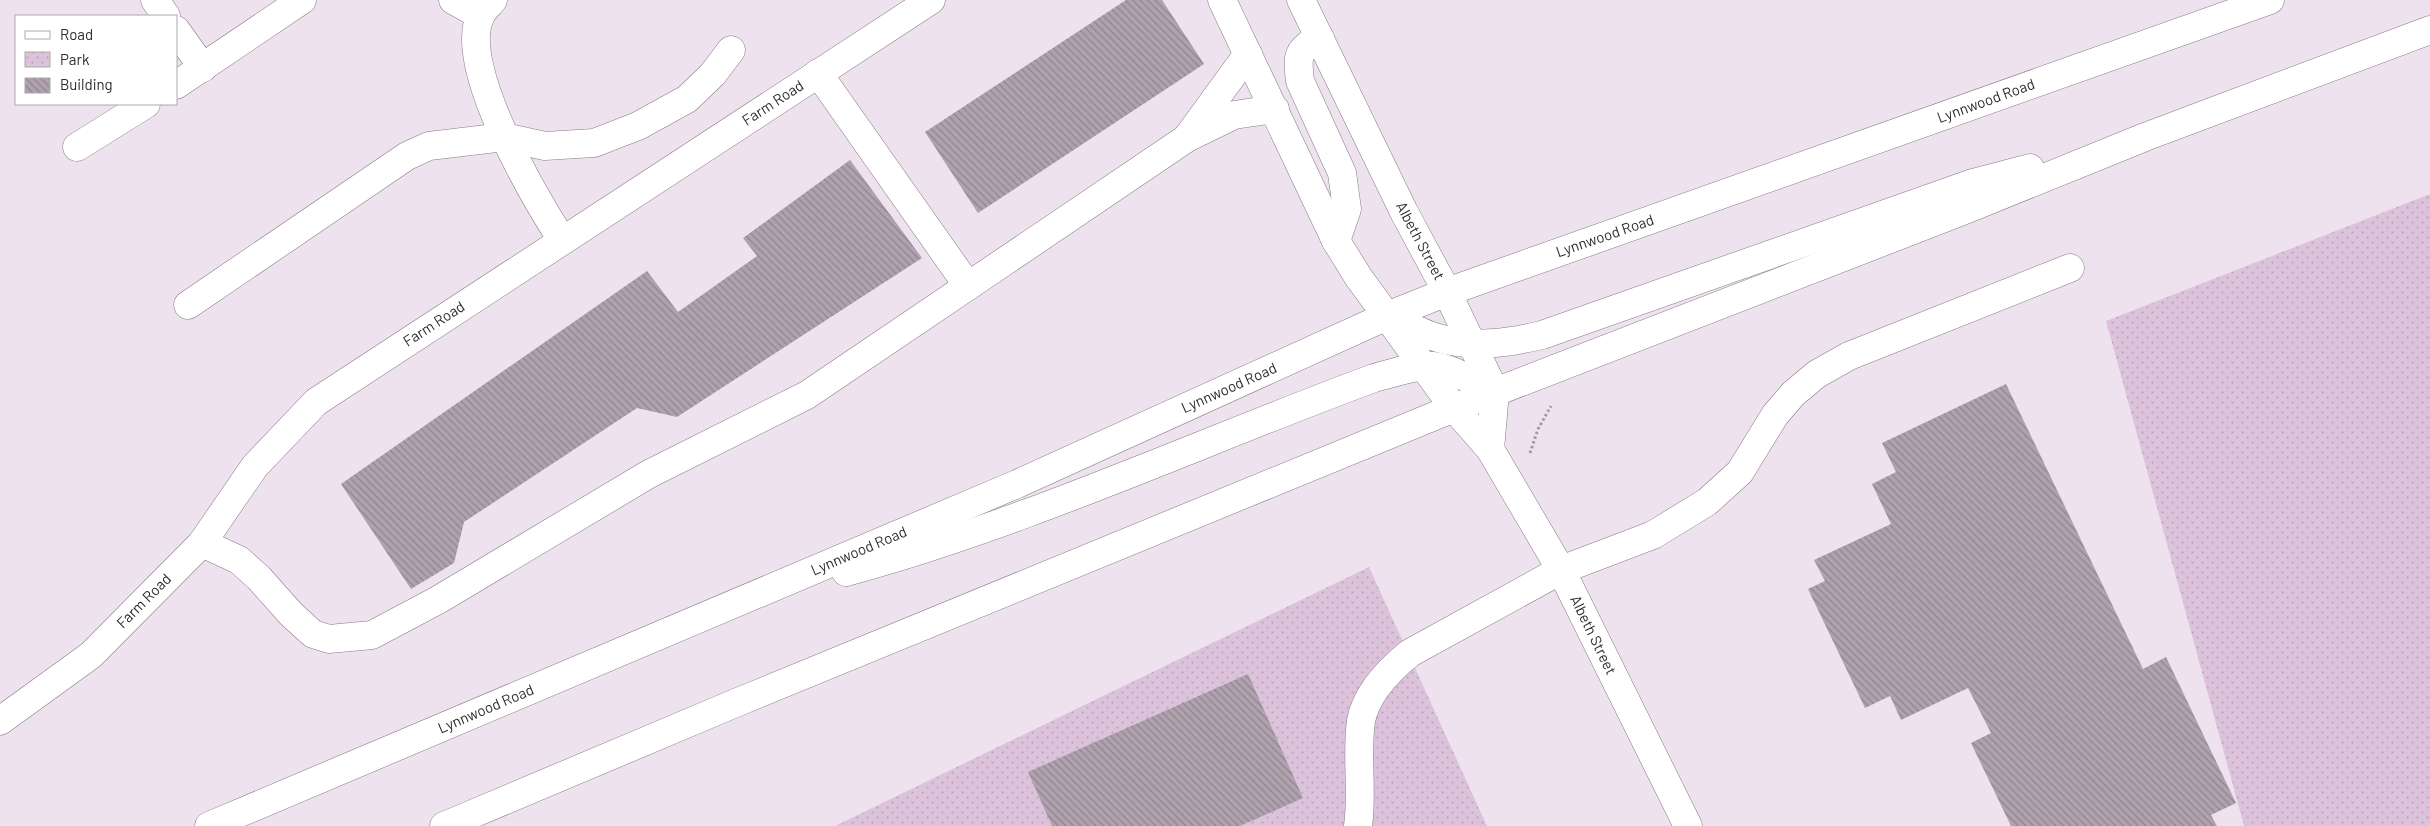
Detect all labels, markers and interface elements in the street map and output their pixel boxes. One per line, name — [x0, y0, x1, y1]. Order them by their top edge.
legend — [15, 15, 178, 105]
text: Road — [60, 25, 93, 43]
text: Park — [60, 50, 90, 68]
street label: Lynnwood Road — [1934, 74, 2037, 126]
text: Building — [60, 75, 113, 93]
street label: Farm Road — [738, 76, 807, 129]
street label: Albeth Street — [1393, 198, 1449, 283]
street label: Lynnwood Road — [1553, 210, 1656, 260]
street label: Farm Road — [399, 297, 468, 350]
street label: Lynnwood Road — [1178, 358, 1279, 416]
street label: Lynnwood Road — [808, 522, 909, 578]
street label: Farm Road — [112, 569, 174, 631]
street label: Albeth Street — [1567, 592, 1621, 677]
street label: Lynnwood Road — [435, 680, 536, 736]

